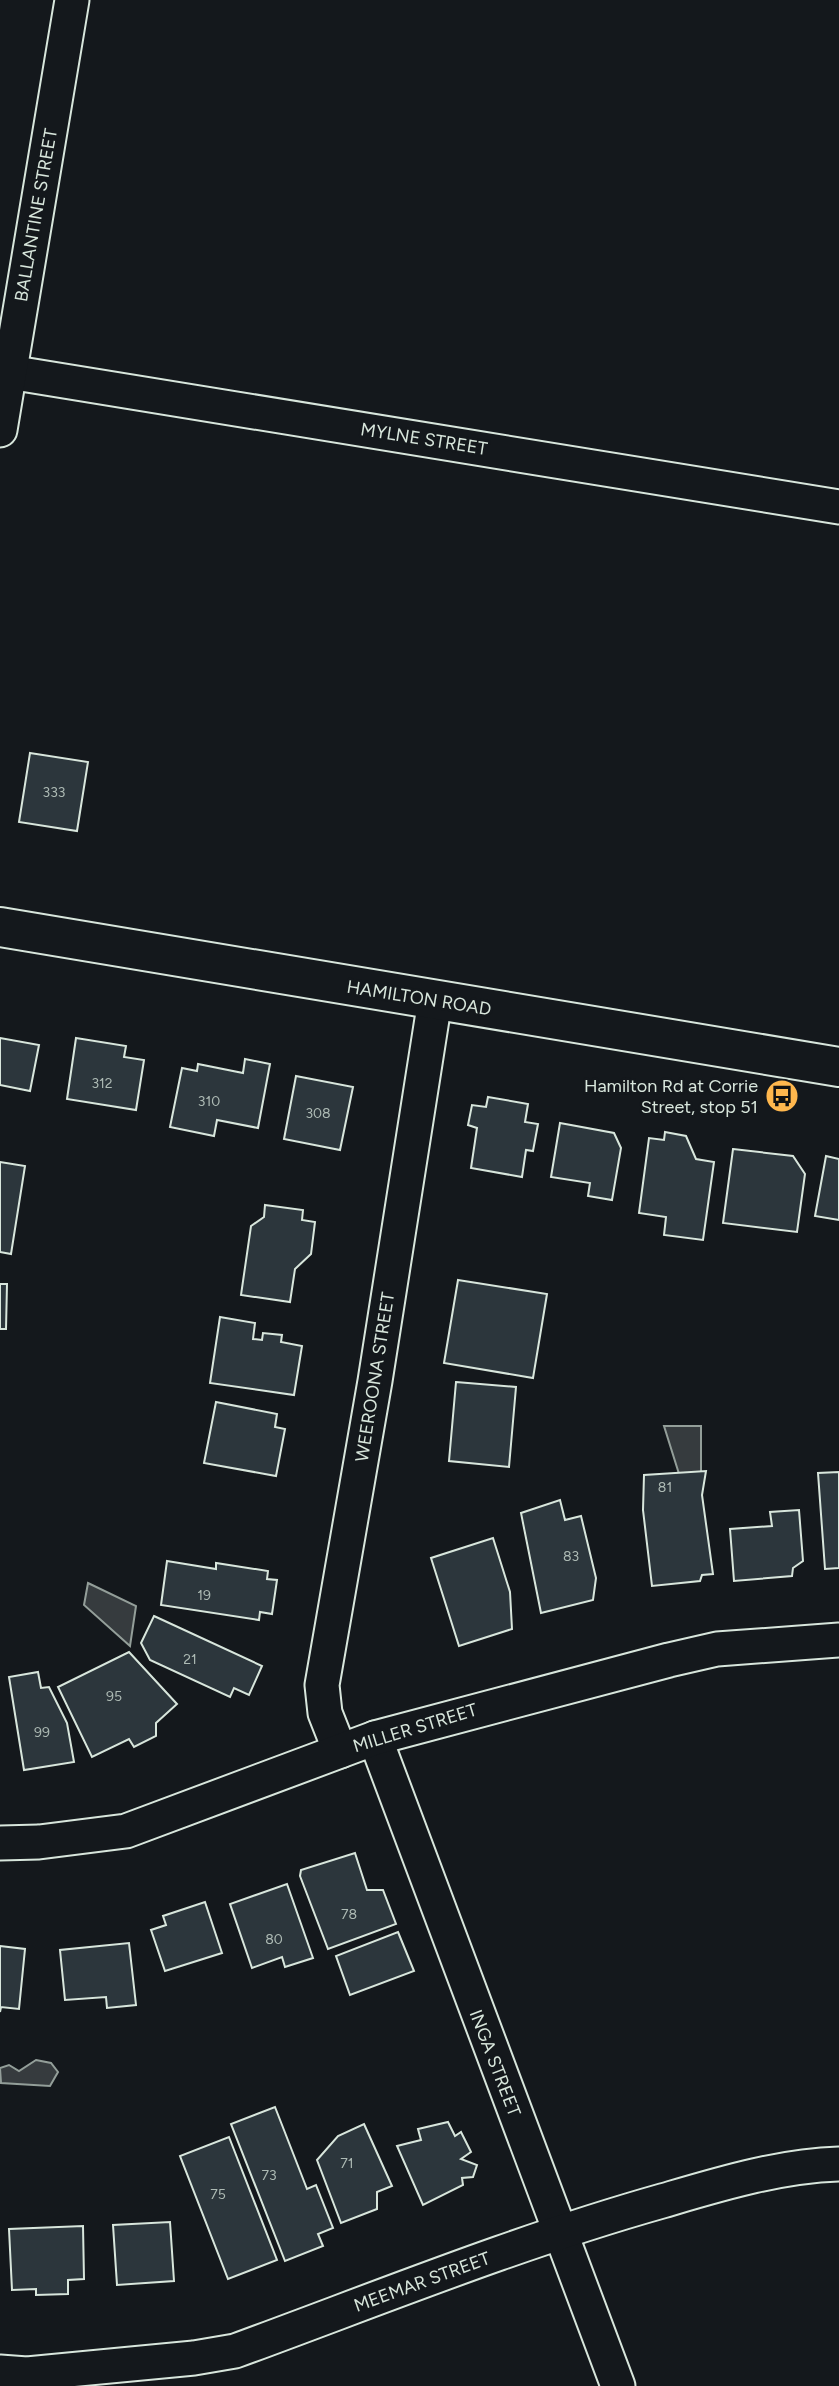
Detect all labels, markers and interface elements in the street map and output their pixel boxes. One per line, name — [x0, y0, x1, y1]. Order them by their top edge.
street label: BALLANTINE STREET — [10, 127, 62, 303]
street label: MYLNE STREET — [359, 418, 489, 460]
house number: 333 — [43, 784, 65, 801]
street label: HAMILTON ROAD — [345, 976, 493, 1020]
house number: 312 — [91, 1075, 113, 1092]
place label: Hamilton Rd at Corrie Street, stop 51 — [584, 1075, 758, 1118]
bus stop icon: Hamilton Rd at Corrie Street, stop 51 — [763, 1077, 801, 1115]
house number: 310 — [198, 1093, 220, 1110]
house number: 308 — [305, 1105, 331, 1122]
street label: WEEROONA STREET — [351, 1290, 399, 1464]
house number: 81 — [658, 1479, 672, 1496]
house number: 83 — [563, 1548, 579, 1565]
house number: 19 — [197, 1587, 211, 1604]
house number: 21 — [183, 1651, 197, 1668]
house number: 95 — [106, 1688, 122, 1705]
street label: MILLER STREET — [350, 1699, 480, 1757]
house number: 99 — [34, 1724, 50, 1741]
house number: 78 — [341, 1906, 357, 1923]
house number: 80 — [265, 1931, 283, 1948]
street label: INGA STREET — [465, 2007, 525, 2120]
house number: 71 — [340, 2155, 354, 2172]
house number: 73 — [261, 2167, 277, 2184]
house number: 75 — [210, 2186, 226, 2203]
street label: MEEMAR STREET — [351, 2247, 493, 2317]

